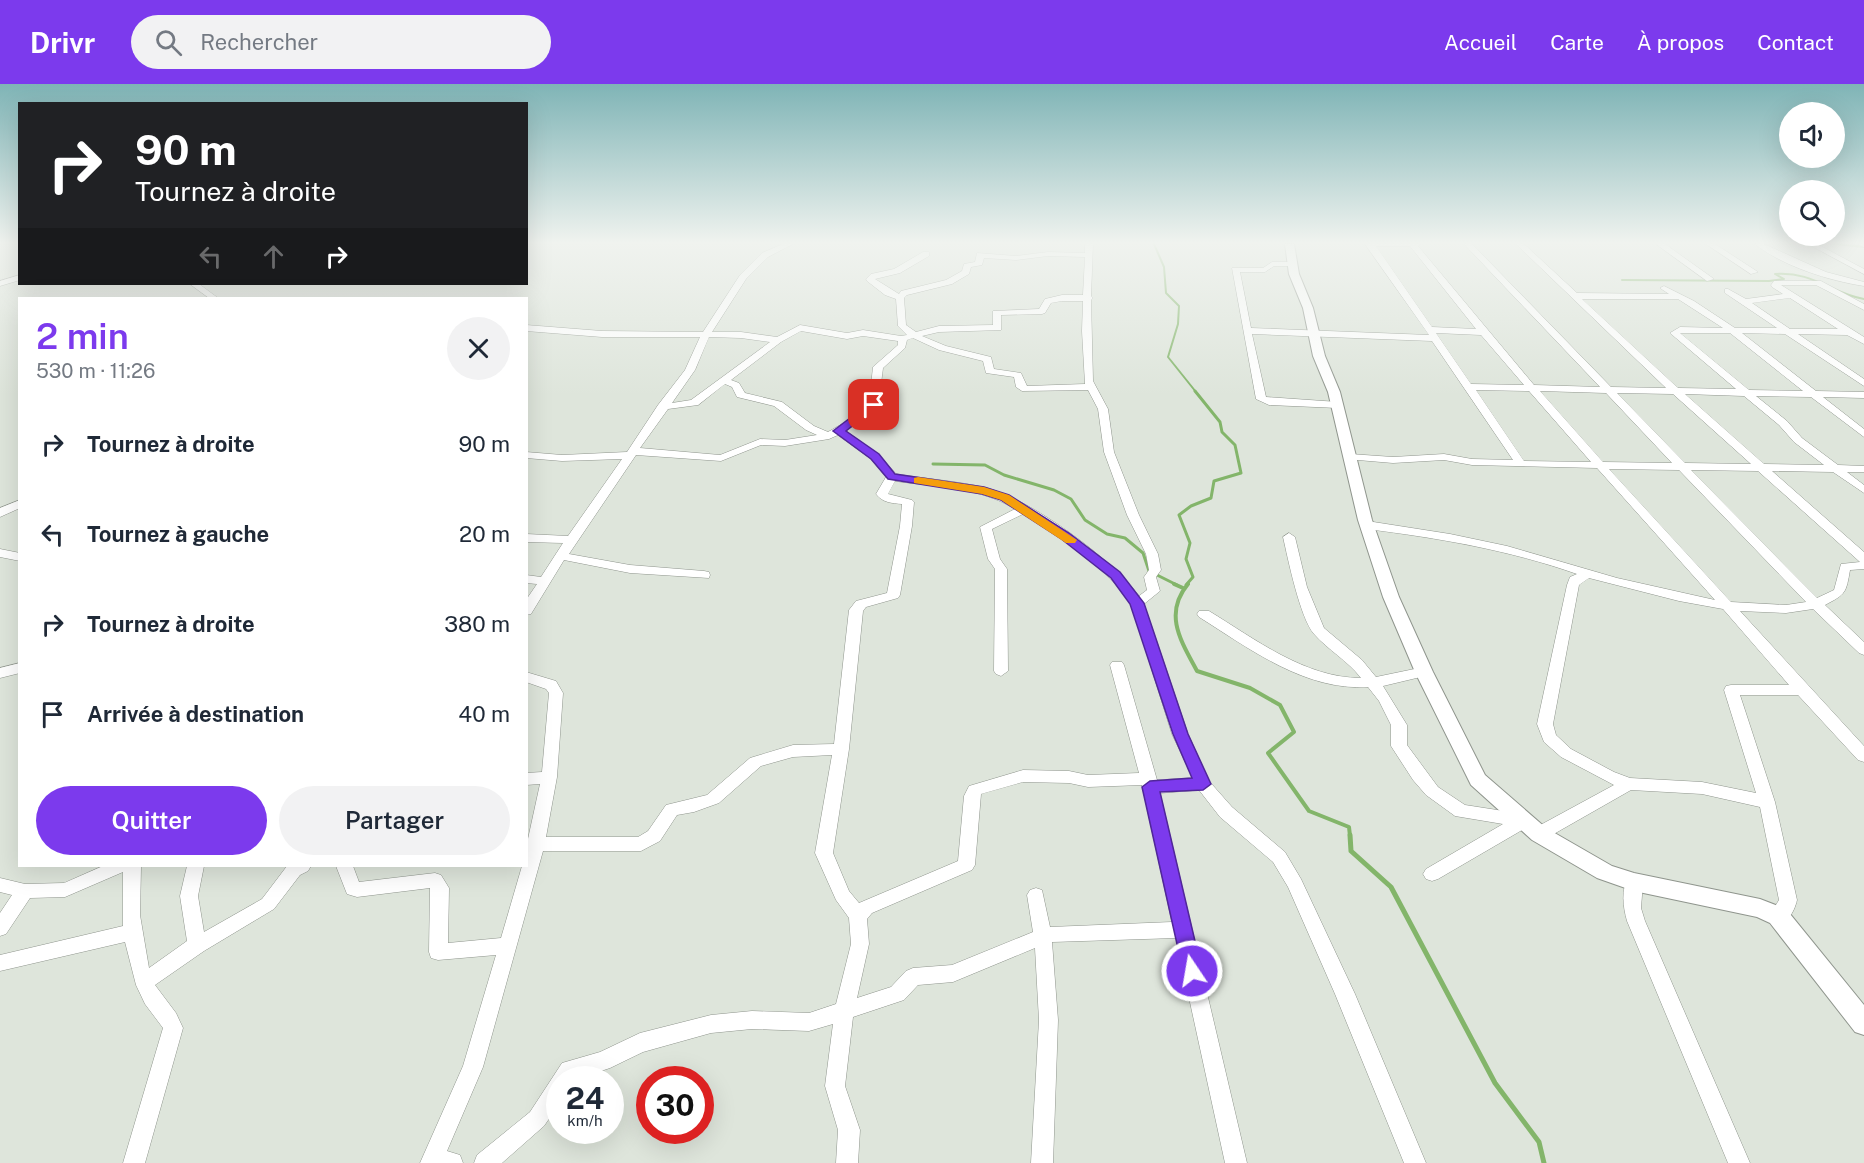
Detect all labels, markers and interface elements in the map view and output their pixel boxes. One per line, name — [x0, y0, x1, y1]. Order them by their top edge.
search box — [131, 15, 551, 69]
text: Drivr — [30, 26, 95, 59]
icon: search — [152, 26, 185, 59]
text: Rechercher — [200, 29, 318, 55]
text: Accueil — [1444, 30, 1517, 55]
text: Carte — [1550, 30, 1604, 55]
text: À propos — [1637, 30, 1724, 55]
text: Contact — [1757, 30, 1834, 55]
map controls — [1779, 102, 1845, 246]
button: sound — [1779, 102, 1845, 168]
text: 90 m — [135, 125, 237, 174]
icon: right — [36, 126, 114, 204]
text: Tournez à droite — [135, 175, 336, 207]
button: search — [1779, 180, 1845, 246]
icon: left — [194, 240, 227, 273]
icon: ahead — [257, 240, 290, 273]
icon: right — [320, 240, 353, 273]
text: 2 min — [36, 315, 129, 357]
button: close — [447, 317, 510, 380]
text: 530 m · 11:26 — [36, 359, 155, 383]
pin — [848, 379, 899, 430]
icon: arrive — [857, 388, 890, 421]
icon: right — [36, 428, 69, 461]
text: Tournez à droite — [87, 431, 255, 457]
text: 90 m — [459, 431, 510, 457]
icon: left — [36, 518, 69, 551]
text: Tournez à gauche — [87, 521, 269, 547]
text: 20 m — [459, 521, 510, 547]
icon: right — [36, 608, 69, 641]
text: Tournez à droite — [87, 611, 255, 637]
text: 380 m — [444, 611, 510, 637]
icon: arrive — [36, 698, 69, 731]
text: Arrivée à destination — [87, 701, 304, 727]
text: 40 m — [458, 701, 510, 727]
button: Quitter — [36, 786, 267, 855]
button: Partager — [279, 786, 510, 855]
position arrow — [1160, 939, 1224, 1003]
speed limit sign: 30 — [636, 1066, 714, 1144]
text: 24 — [566, 1080, 604, 1116]
text: km/h — [567, 1112, 603, 1129]

